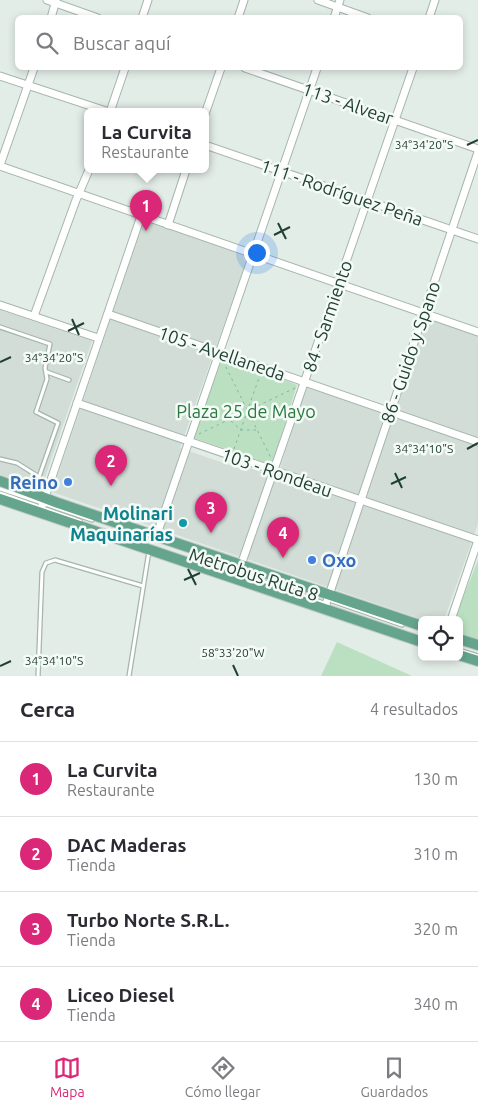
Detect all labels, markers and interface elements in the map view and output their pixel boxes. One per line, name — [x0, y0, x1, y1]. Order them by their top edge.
search box — [15, 15, 463, 70]
icon: search — [33, 29, 61, 57]
text: Buscar aquí — [73, 32, 171, 54]
street label: 113 - Alvear — [300, 78, 396, 128]
popup — [84, 108, 209, 173]
text: La Curvita — [101, 121, 192, 143]
text: 34°34'20"S — [395, 138, 453, 151]
text: Restaurante — [101, 143, 189, 161]
street label: 111 - Rodríguez Peña — [258, 155, 426, 229]
pin: 1 — [130, 190, 162, 231]
your location — [244, 240, 270, 266]
street label: 84 - Sarmiento — [299, 257, 355, 375]
street label: 86 - Guido y Spano — [376, 279, 444, 425]
street label: 105 - Avellaneda — [156, 322, 288, 384]
text: 34°34'20"S — [25, 351, 83, 364]
park label: Plaza 25 de Mayo — [176, 401, 316, 421]
text: 34°34'10"S — [395, 442, 453, 455]
street label: 103 - Rondeau — [219, 444, 335, 500]
pin: 2 — [95, 445, 127, 486]
place label: Reino — [10, 472, 58, 492]
marker: Reino — [62, 476, 74, 488]
pin: 3 — [195, 492, 227, 533]
place label: Molinari Maquinarías — [70, 503, 173, 544]
marker: Molinari Maquinarías — [177, 517, 189, 529]
pin: 4 — [267, 517, 299, 558]
street label: Metrobus Ruta 8 — [187, 544, 321, 604]
place label: Oxo — [322, 550, 356, 570]
marker: Oxo — [306, 554, 318, 566]
map controls — [418, 616, 463, 661]
button: locate — [418, 616, 463, 661]
text: 58°33'20"W — [201, 646, 265, 659]
text: 34°34'10"S — [25, 654, 83, 667]
text: Cerca — [20, 697, 75, 721]
text: 4 resultados — [370, 700, 458, 718]
text: La Curvita — [67, 759, 158, 781]
text: 1 — [31, 770, 41, 788]
text: 130 m — [413, 770, 458, 788]
text: Restaurante — [67, 781, 155, 799]
text: DAC Maderas — [67, 834, 187, 856]
text: 2 — [31, 845, 41, 863]
text: 310 m — [413, 845, 458, 863]
text: Tienda — [67, 856, 116, 874]
text: Turbo Norte S.R.L. — [67, 909, 229, 931]
text: 3 — [31, 920, 41, 938]
text: 320 m — [413, 920, 458, 938]
text: Tienda — [67, 931, 116, 949]
text: Liceo Diesel — [67, 984, 174, 1006]
text: 4 — [31, 995, 41, 1013]
text: 340 m — [413, 995, 458, 1013]
text: Tienda — [67, 1006, 116, 1024]
tab: Mapa — [50, 1054, 85, 1100]
tab: Cómo llegar — [185, 1054, 260, 1100]
tab: Guardados — [360, 1054, 428, 1100]

